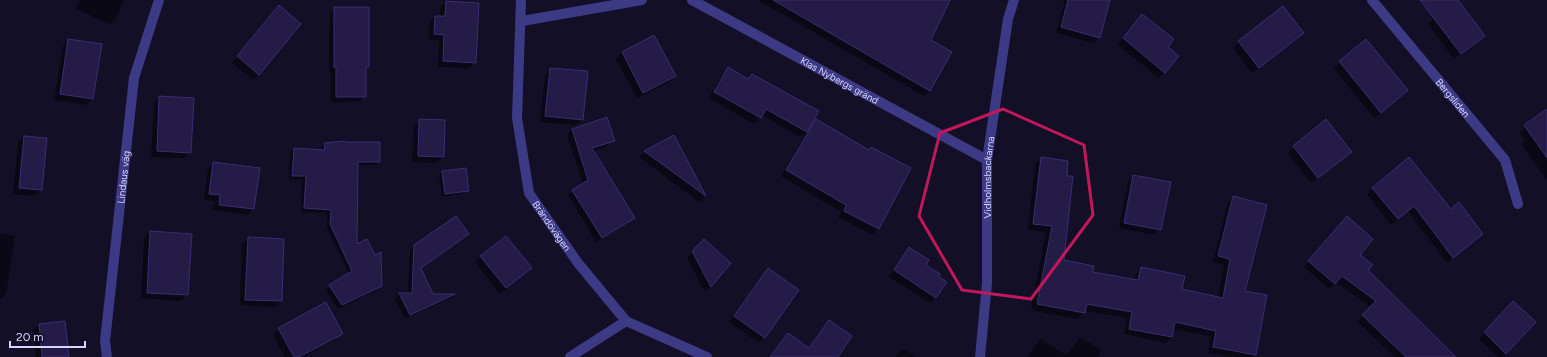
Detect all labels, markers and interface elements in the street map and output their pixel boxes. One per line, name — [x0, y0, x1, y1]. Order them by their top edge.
street label: Klas Nybergs gränd — [798, 54, 881, 107]
street label: Bergsliden — [1433, 76, 1473, 121]
street label: Vidholmsbackarna — [981, 136, 997, 218]
street label: Lindaus väg — [114, 150, 133, 204]
street label: Brändövägen — [529, 198, 574, 254]
scale bar — [10, 323, 85, 349]
text: 20 m — [16, 330, 44, 344]

